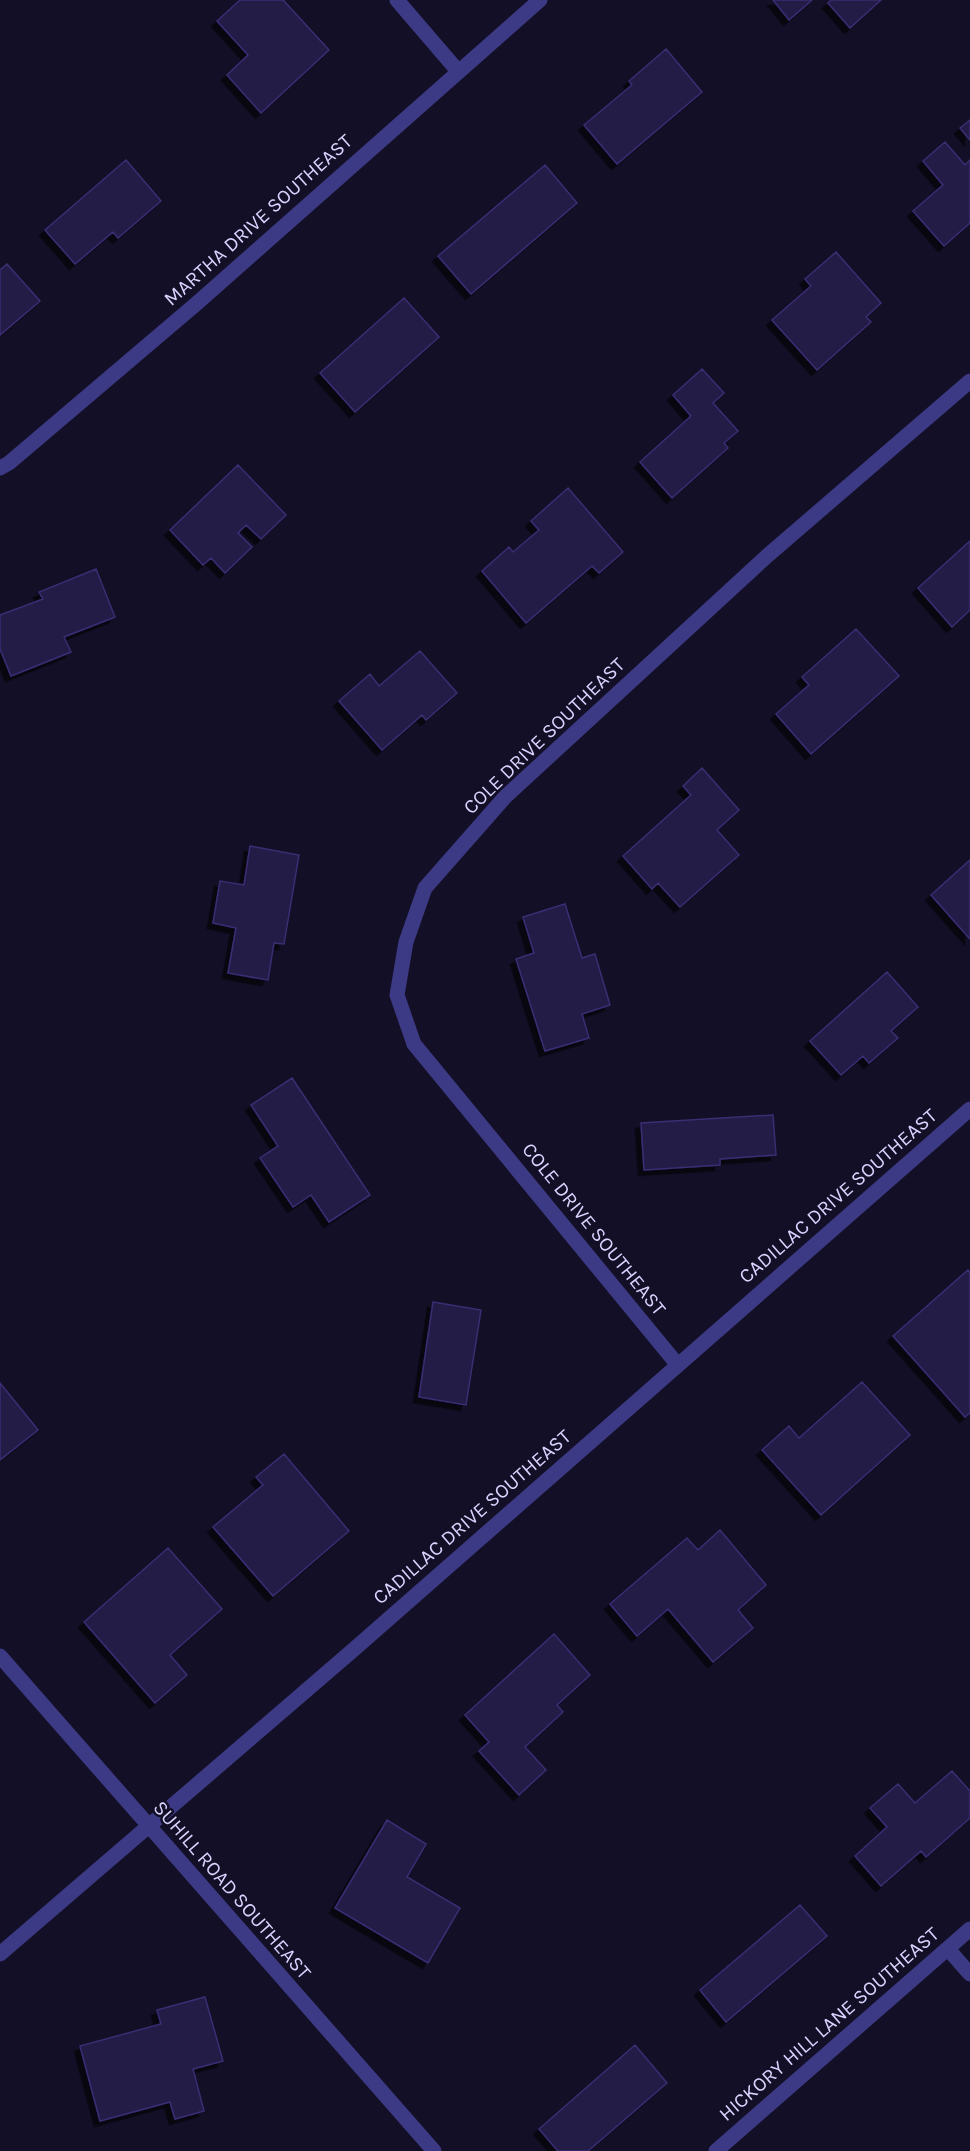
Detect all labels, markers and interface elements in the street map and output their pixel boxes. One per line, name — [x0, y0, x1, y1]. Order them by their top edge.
street label: MARTHA DRIVE SOUTHEAST — [159, 130, 357, 310]
street label: COLE DRIVE SOUTHEAST — [459, 653, 629, 819]
street label: CADILLAC DRIVE SOUTHEAST — [734, 1104, 942, 1288]
street label: COLE DRIVE SOUTHEAST — [517, 1138, 671, 1320]
street label: CADILLAC DRIVE SOUTHEAST — [368, 1425, 576, 1609]
street label: SUHILL ROAD SOUTHEAST — [148, 1796, 316, 1984]
street label: HICKORY HILL LANE SOUTHEAST — [714, 1922, 944, 2126]

